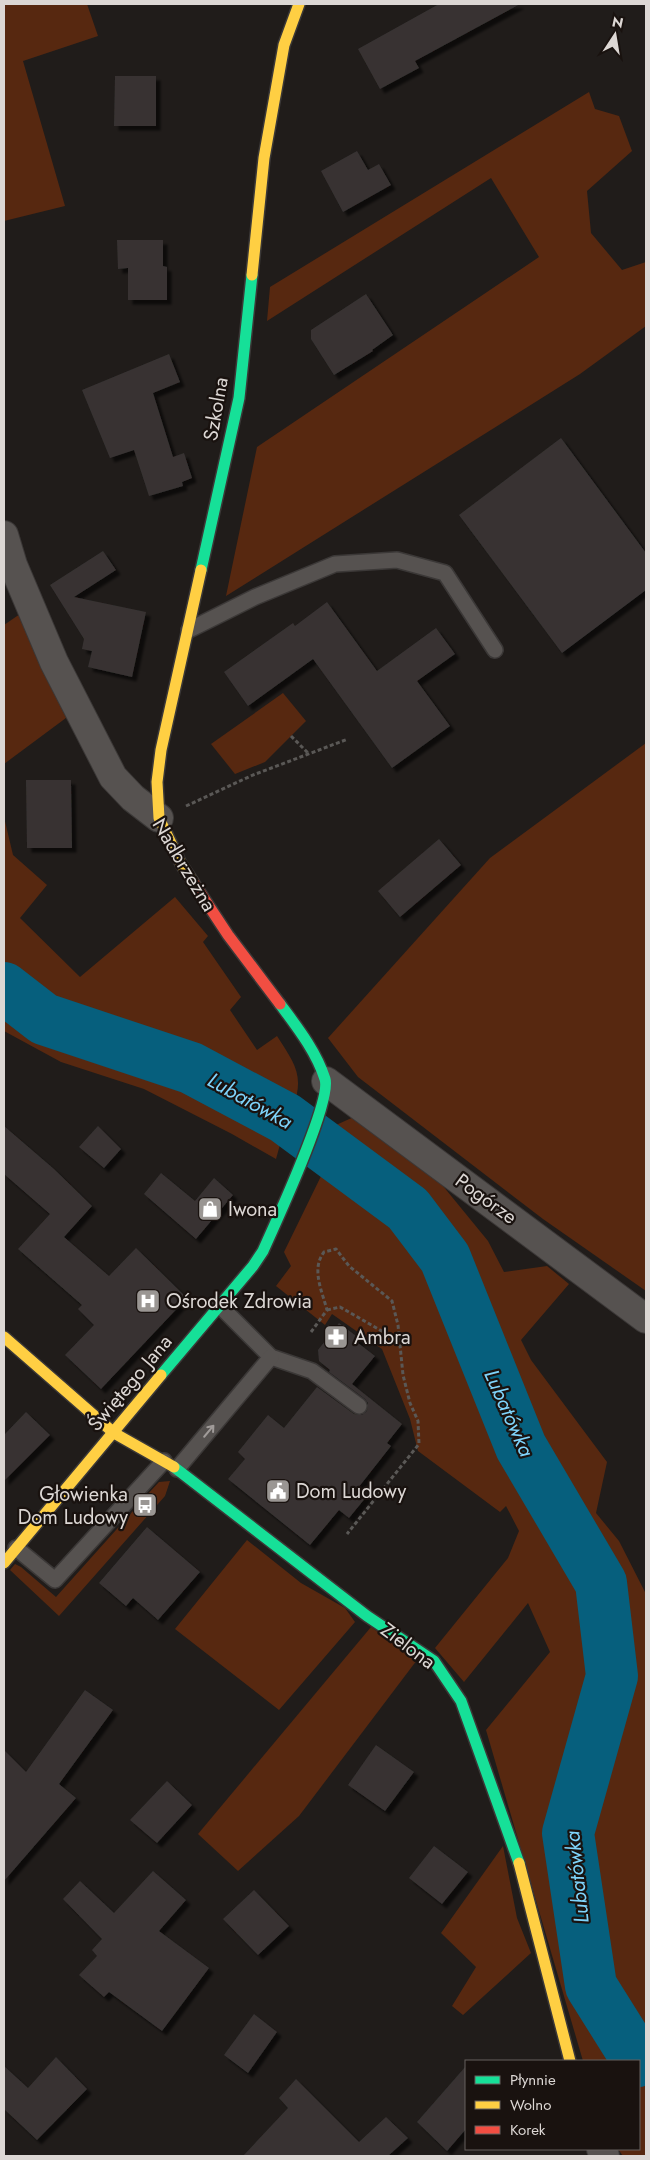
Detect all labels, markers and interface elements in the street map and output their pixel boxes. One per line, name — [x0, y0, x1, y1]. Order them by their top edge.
north arrow — [590, 10, 640, 60]
text: N — [610, 11, 625, 33]
street label: Szkolna — [196, 375, 236, 443]
street label: Nadbrzeżna — [145, 813, 223, 917]
water label: Lubatówka — [202, 1065, 298, 1137]
street label: Pogórze — [449, 1167, 523, 1231]
place label: Iwona — [228, 1195, 277, 1224]
shop icon: Iwona — [197, 1196, 223, 1222]
place label: Ośrodek Zdrowia — [166, 1287, 312, 1316]
hospital icon: Ośrodek Zdrowia — [135, 1288, 161, 1314]
place label: Ambra — [354, 1323, 411, 1352]
pharmacy icon: Ambra — [323, 1324, 349, 1350]
street label: Świętego Jana — [81, 1328, 179, 1438]
water label: Lubatówka — [476, 1364, 542, 1462]
one-way arrow — [203, 1425, 214, 1438]
place label: Dom Ludowy — [296, 1477, 406, 1506]
public building icon: Dom Ludowy — [265, 1478, 291, 1504]
place label: Głowienka Dom Ludowy — [18, 1480, 128, 1532]
bus stop icon: Głowienka Dom Ludowy — [132, 1492, 158, 1518]
street label: Zielona — [374, 1616, 442, 1676]
water label: Lubatówka — [557, 1829, 597, 1925]
legend — [465, 2060, 640, 2150]
text: Płynnie — [510, 2069, 556, 2091]
text: Wolno — [510, 2094, 551, 2116]
text: Korek — [510, 2119, 546, 2141]

